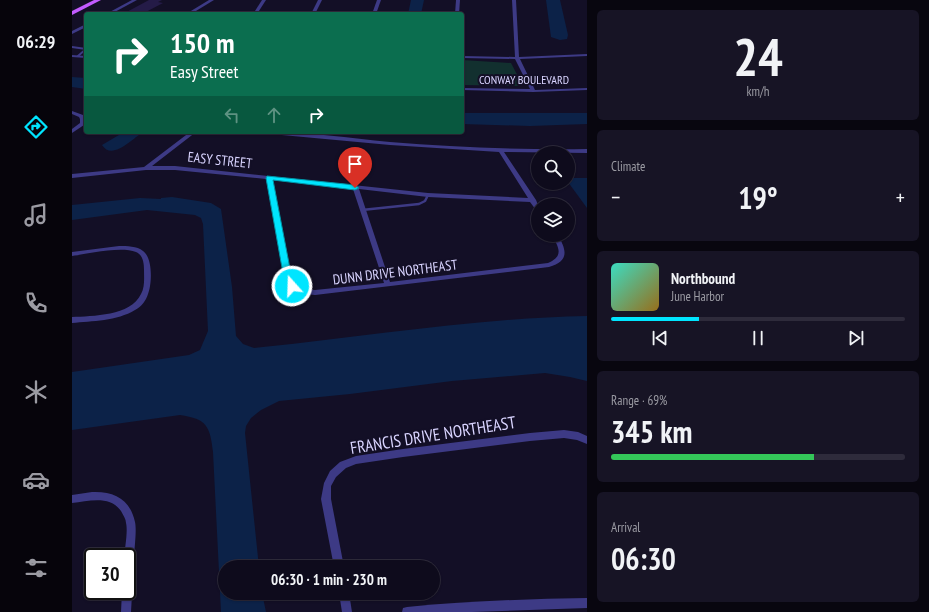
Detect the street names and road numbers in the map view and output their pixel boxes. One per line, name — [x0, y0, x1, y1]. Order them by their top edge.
street label: CONWAY BOULEVARD — [479, 72, 569, 87]
street label: EASY STREET — [187, 148, 254, 172]
street label: DUNN DRIVE NORTHEAST — [332, 255, 459, 289]
street label: FRANCIS DRIVE NORTHEAST — [349, 411, 518, 459]

